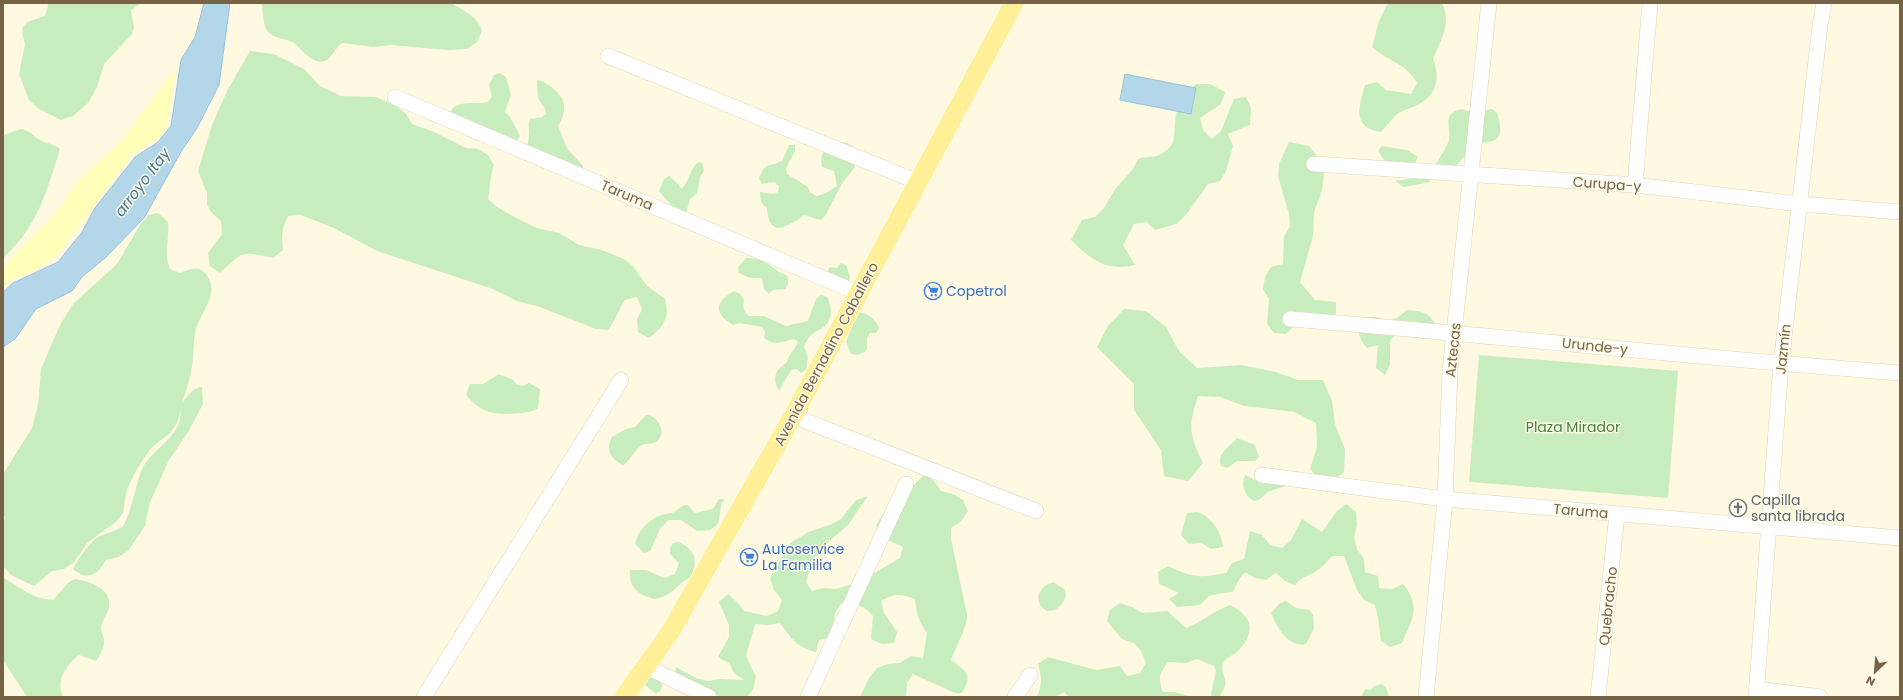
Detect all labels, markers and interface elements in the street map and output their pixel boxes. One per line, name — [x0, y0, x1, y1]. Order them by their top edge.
water label: arroyo Itay — [109, 143, 175, 221]
street label: Curupa-y — [1572, 172, 1642, 196]
street label: Taruma — [598, 175, 656, 215]
street label: Avenida Bernadino Caballero — [769, 259, 883, 449]
supermarket icon: Copetrol — [923, 281, 943, 301]
place label: Copetrol — [946, 281, 1007, 301]
street label: Aztecas — [1440, 322, 1466, 378]
street label: Jazmín — [1770, 323, 1796, 375]
street label: Urunde-y — [1561, 333, 1629, 359]
park label: Plaza Mirador — [1526, 417, 1620, 437]
place label: Capilla santa librada — [1751, 490, 1845, 526]
church icon: Capilla santa librada — [1728, 498, 1748, 518]
street label: Taruma — [1553, 499, 1609, 523]
place label: Autoservice La Familia — [762, 539, 844, 575]
supermarket icon: Autoservice La Familia — [739, 547, 759, 567]
street label: Quebracho — [1594, 566, 1622, 646]
north arrow — [1855, 652, 1895, 692]
text: N — [1863, 672, 1878, 690]

